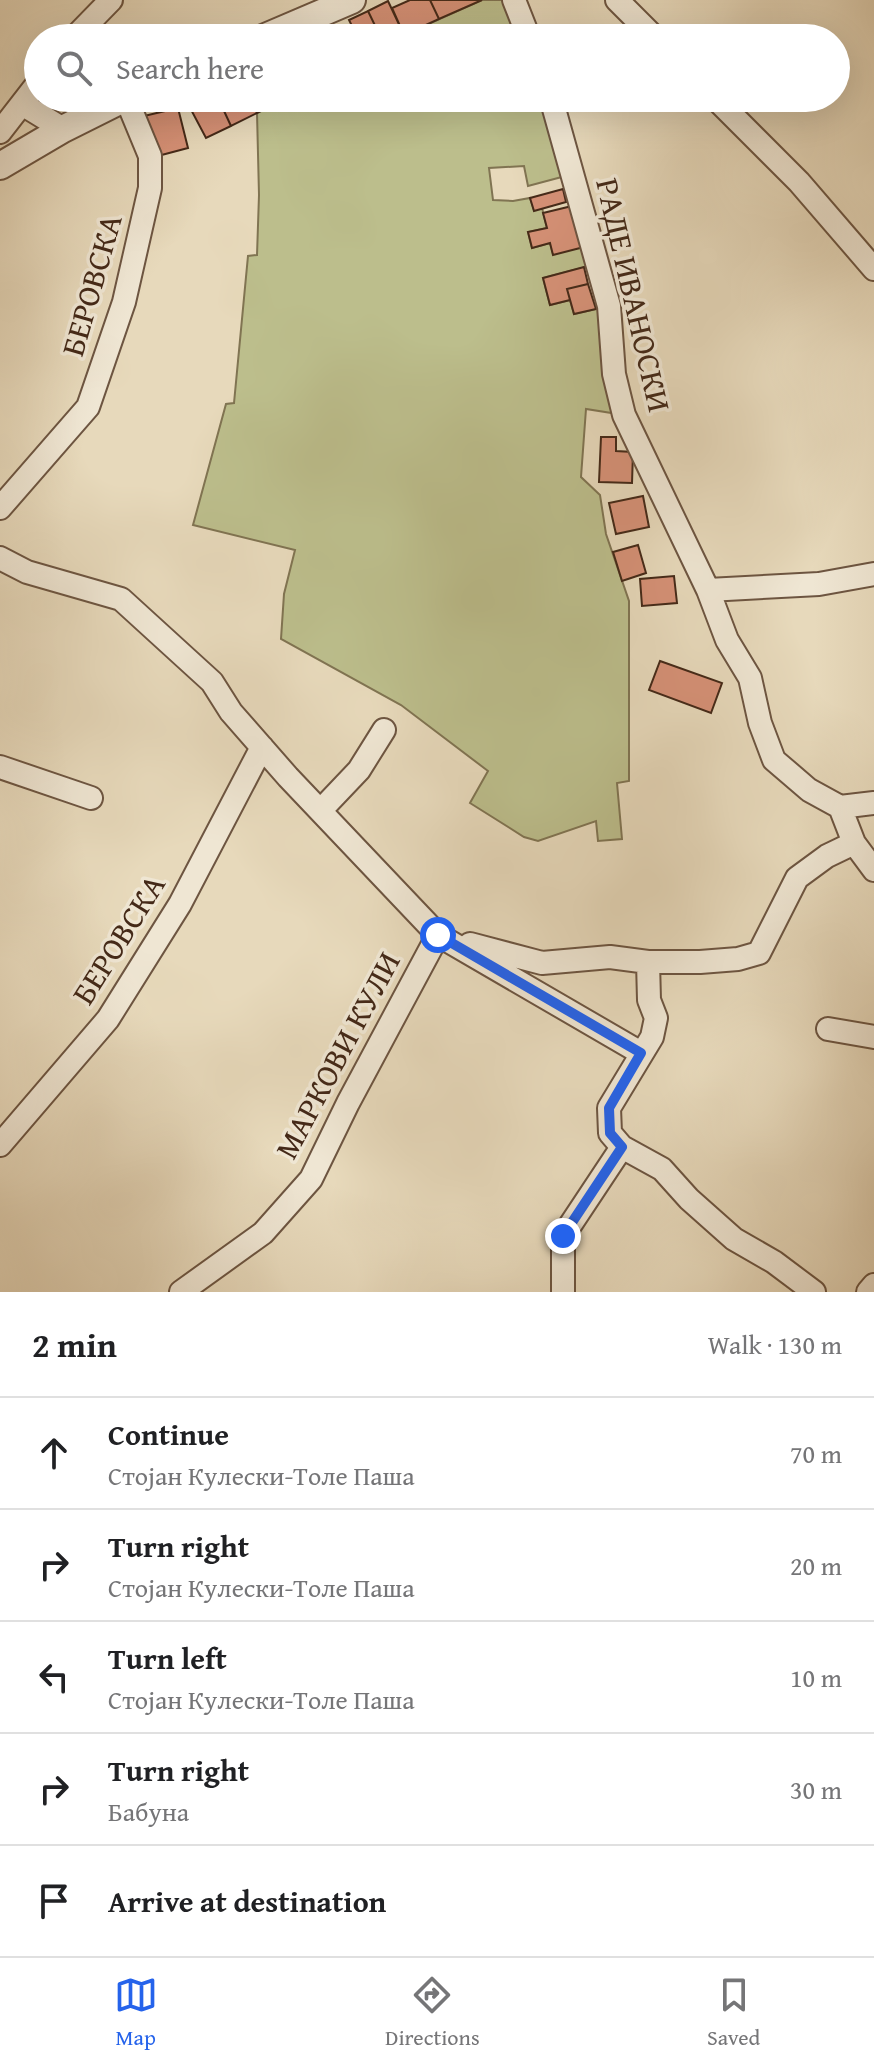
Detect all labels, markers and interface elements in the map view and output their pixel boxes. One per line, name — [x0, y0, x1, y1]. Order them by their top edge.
search box — [24, 24, 850, 112]
icon: search — [52, 46, 96, 90]
text: Search here — [116, 46, 264, 90]
street label: РАДЕ ИВАНОСКИ — [584, 173, 684, 417]
street label: БЕРОВСКА — [48, 208, 134, 361]
street label: БЕРОВСКА — [60, 864, 177, 1013]
route start — [420, 917, 456, 953]
street label: МАРКОВИ КУЛИ — [263, 943, 411, 1167]
route end — [545, 1218, 581, 1254]
text: 2 min — [32, 1320, 117, 1369]
text: Walk · 130 m — [708, 1325, 842, 1364]
text: Continue — [108, 1412, 229, 1456]
icon: ahead — [32, 1431, 76, 1475]
text: 70 m — [790, 1434, 842, 1473]
text: Стојан Кулески-Толе Паша — [108, 1456, 415, 1495]
text: Turn right — [108, 1524, 249, 1568]
icon: right — [32, 1543, 76, 1587]
text: 20 m — [790, 1546, 842, 1585]
text: Стојан Кулески-Толе Паша — [108, 1568, 415, 1607]
text: Turn left — [108, 1636, 227, 1680]
icon: left — [32, 1655, 76, 1699]
text: 10 m — [790, 1658, 842, 1697]
text: Стојан Кулески-Толе Паша — [108, 1680, 415, 1719]
text: Turn right — [108, 1748, 249, 1792]
icon: right — [32, 1767, 76, 1811]
text: 30 m — [790, 1770, 842, 1809]
text: Бабуна — [108, 1792, 189, 1831]
icon: arrive — [32, 1879, 76, 1923]
text: Arrive at destination — [108, 1879, 386, 1923]
tab: Map — [114, 1973, 158, 2053]
tab: Directions — [385, 1973, 480, 2053]
tab: Saved — [707, 1973, 760, 2053]

